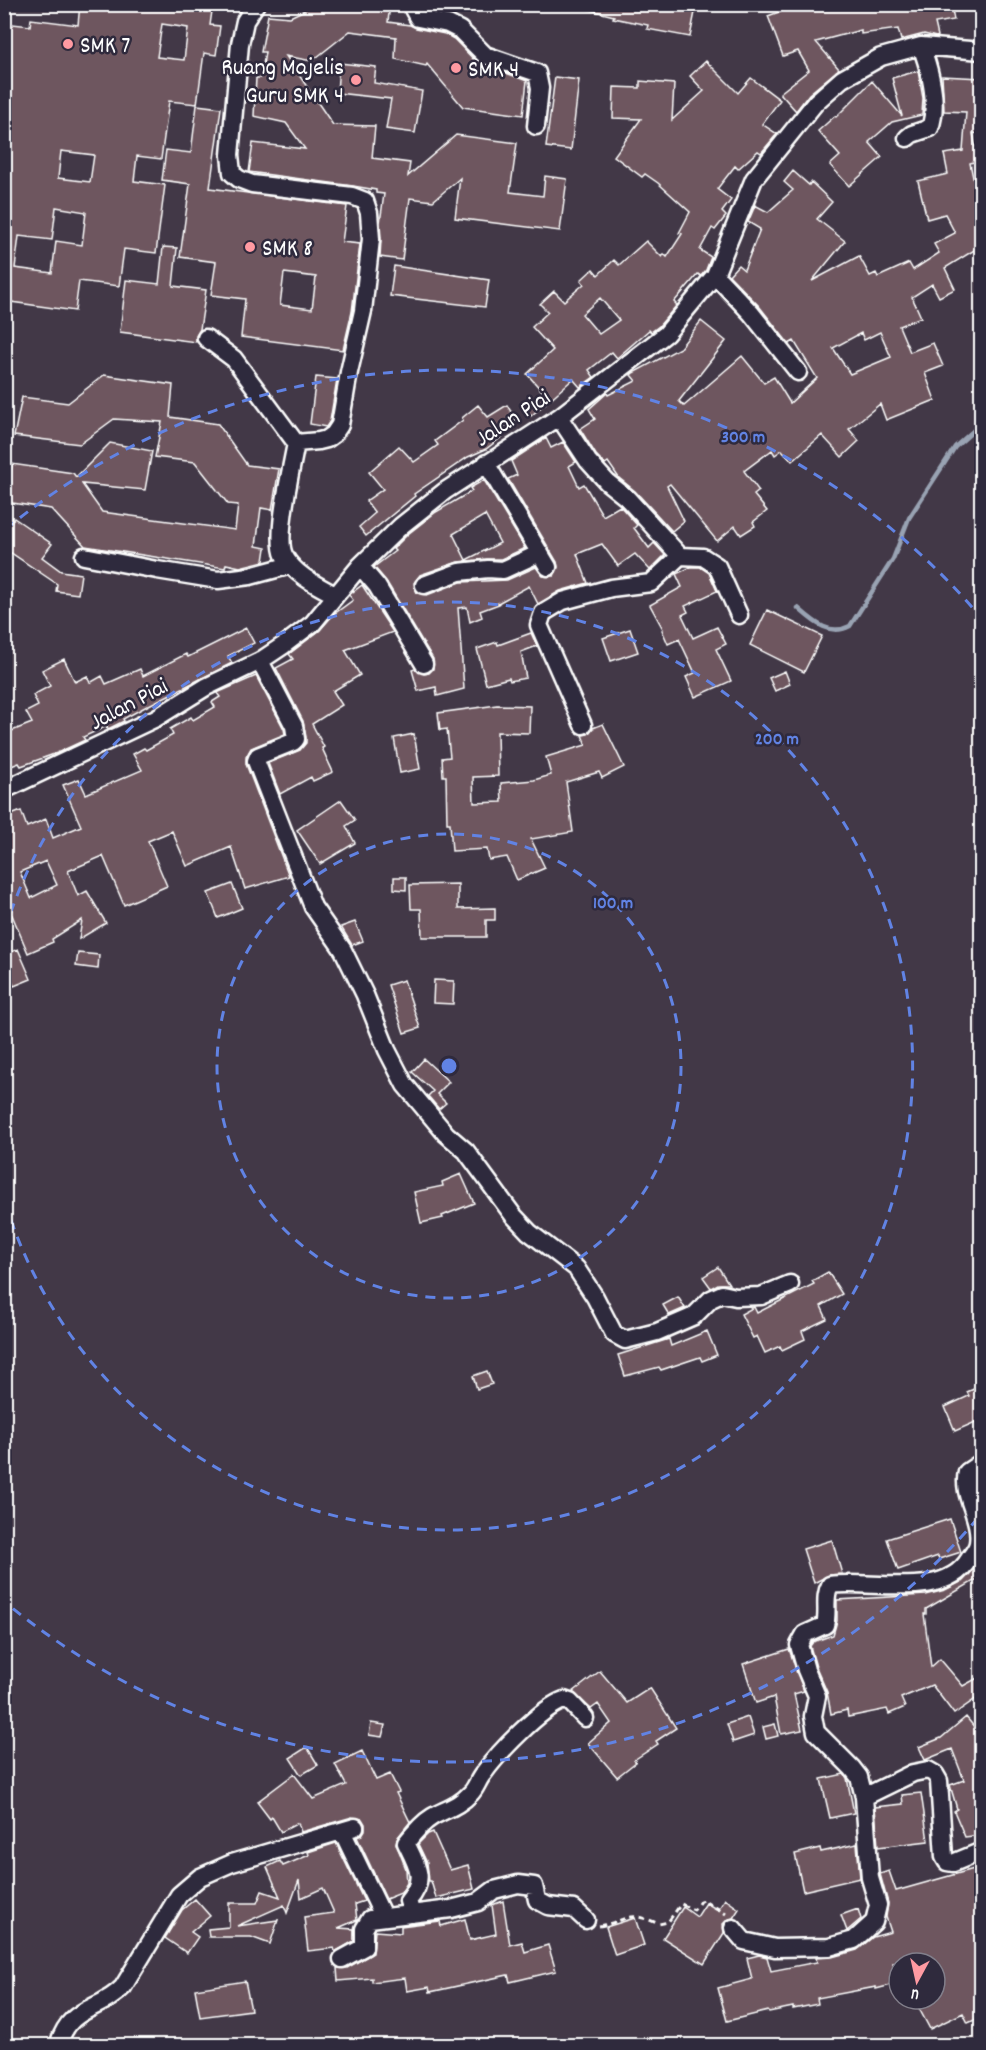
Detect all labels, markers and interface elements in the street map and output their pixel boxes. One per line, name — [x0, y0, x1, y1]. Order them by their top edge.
place label: SMK 7 — [80, 30, 130, 64]
marker: SMK 7 — [61, 37, 75, 51]
place label: Ruang Majelis Guru SMK 4 — [221, 52, 344, 114]
place label: SMK 4 — [468, 54, 519, 88]
marker: SMK 4 — [449, 61, 463, 75]
marker: Ruang Majelis Guru SMK 4 — [349, 73, 363, 87]
place label: SMK 8 — [262, 233, 313, 267]
marker: SMK 8 — [243, 240, 257, 254]
street label: Jalan Piai — [469, 382, 558, 457]
text: 300 m — [721, 426, 765, 451]
street label: Jalan Piai — [84, 671, 175, 740]
text: 200 m — [755, 728, 799, 753]
text: 100 m — [593, 892, 633, 917]
centre of rings — [439, 1056, 459, 1076]
north arrow — [887, 1951, 947, 2011]
text: U — [910, 1981, 921, 2005]

